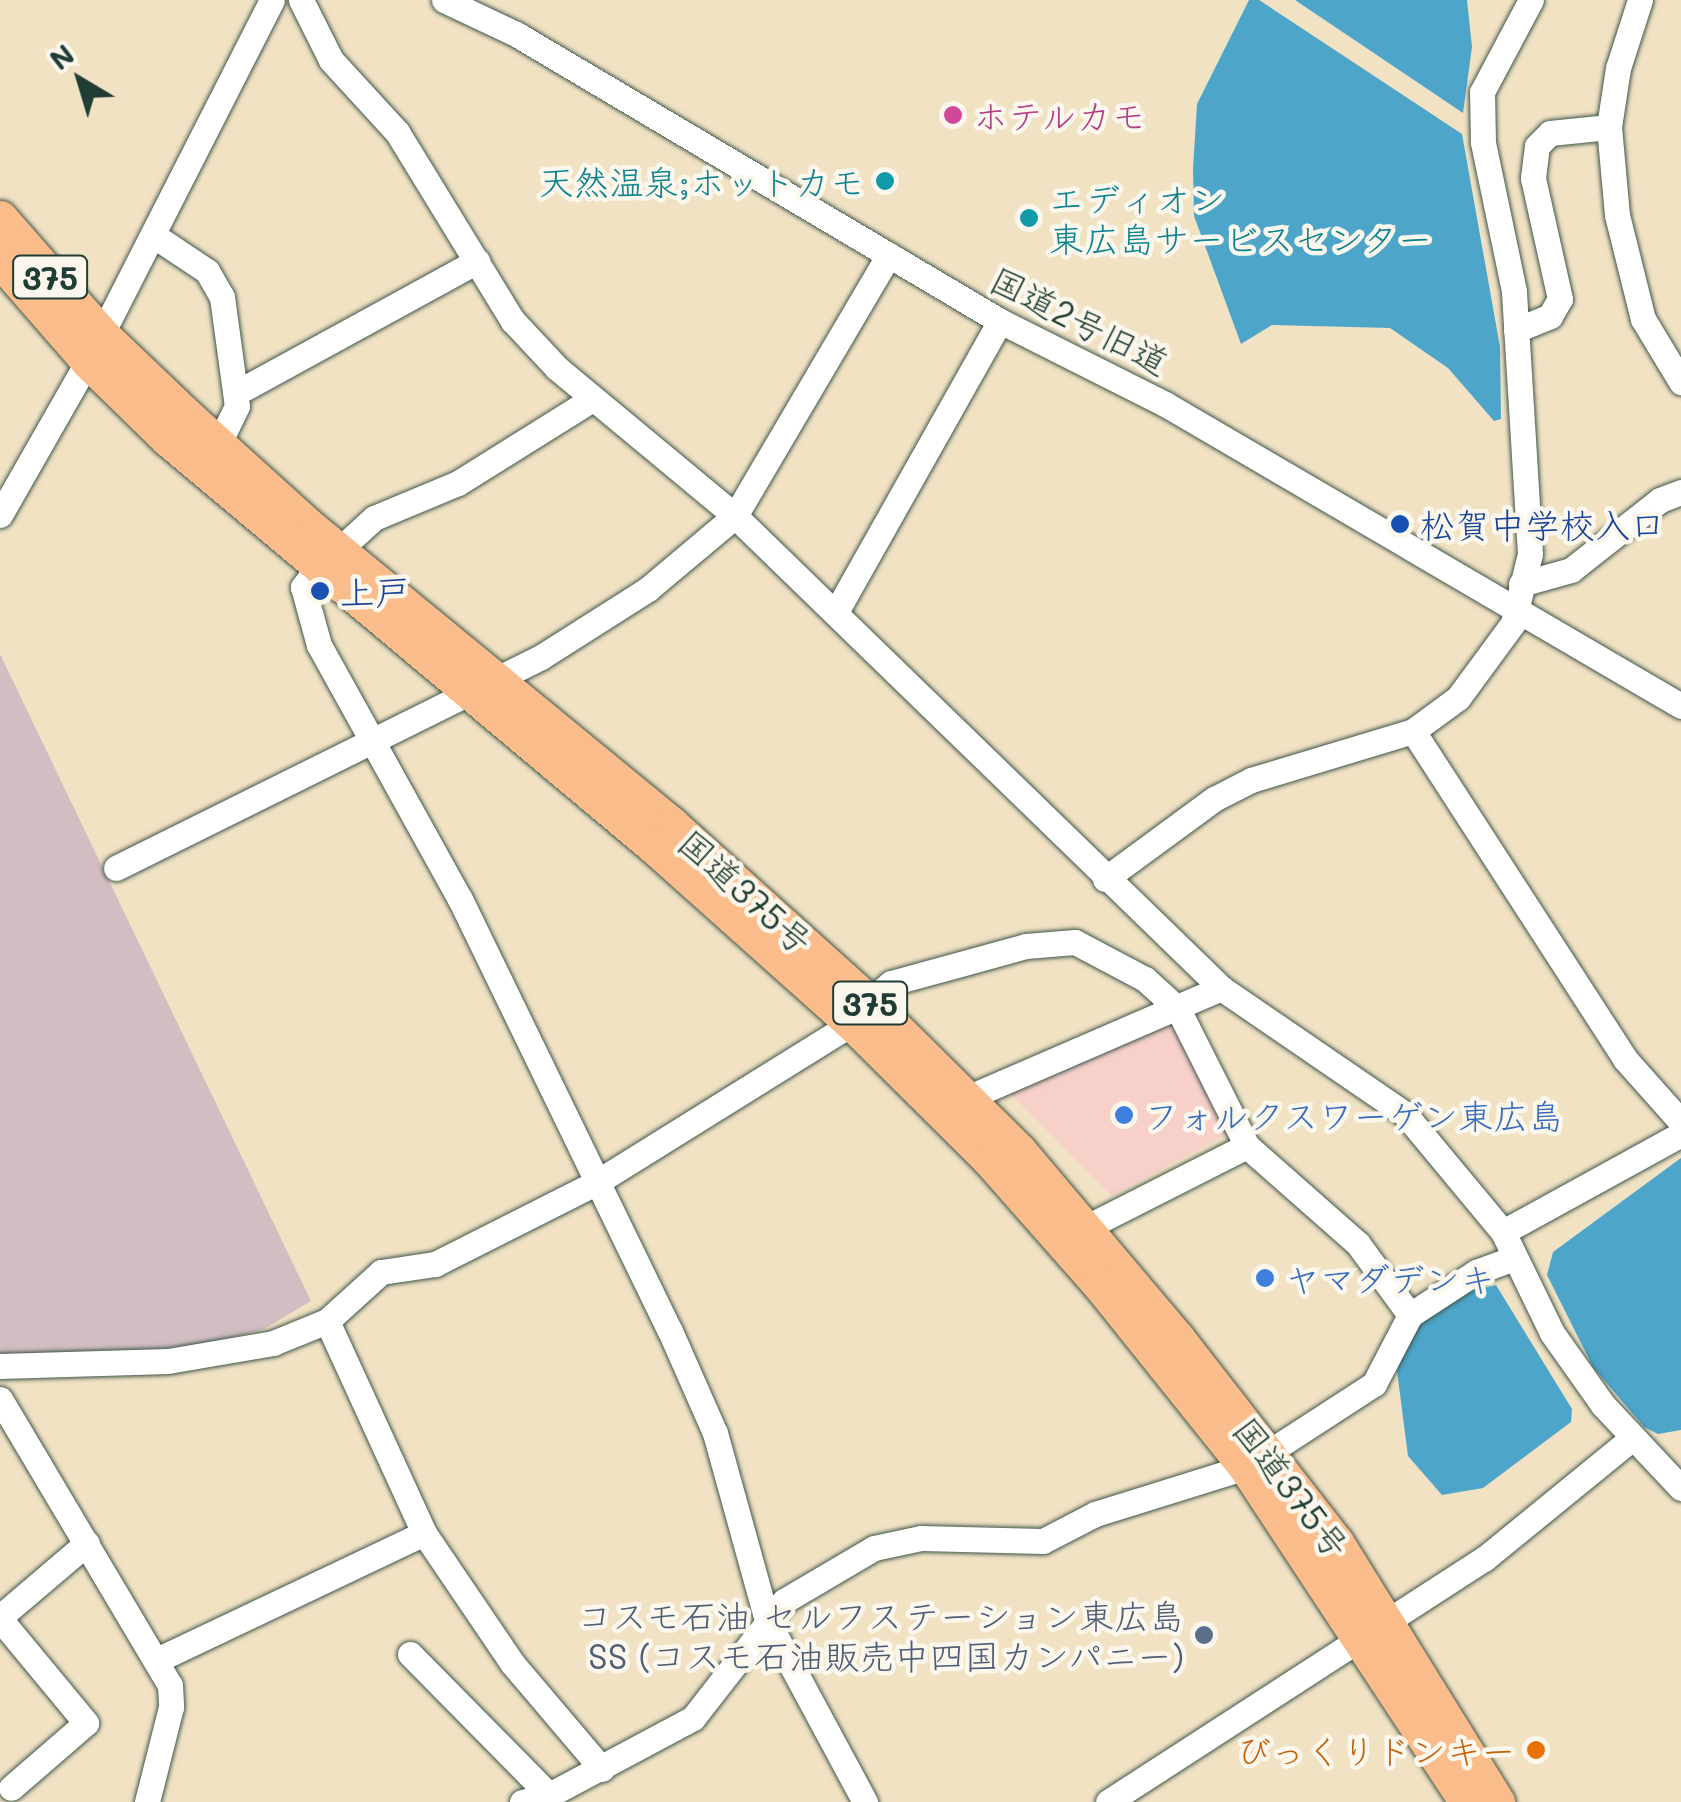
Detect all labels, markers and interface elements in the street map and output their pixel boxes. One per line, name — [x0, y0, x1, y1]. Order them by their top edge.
north arrow — [30, 30, 130, 130]
text: N — [42, 36, 81, 77]
place label: ホテルカモ — [973, 94, 1148, 136]
marker: ホテルカモ — [942, 104, 964, 126]
place label: 天然温泉;ホットカモ — [538, 160, 865, 202]
marker: 天然温泉;ホットカモ — [874, 170, 896, 192]
place label: エディオン 東広島サービスセンター — [1049, 177, 1434, 259]
marker: エディオン 東広島サービスセンター — [1018, 207, 1040, 229]
road number: 375 — [10, 250, 90, 304]
street label: 国道2号旧道 — [984, 257, 1176, 383]
place label: 松賀中学校入口 — [1420, 503, 1665, 545]
marker: 松賀中学校入口 — [1389, 513, 1411, 535]
place label: 上戸 — [340, 570, 410, 612]
marker: 上戸 — [309, 580, 331, 602]
street label: 国道375号 — [670, 820, 822, 962]
road number: 375 — [830, 976, 910, 1030]
place label: フォルクスワーゲン東広島 — [1144, 1094, 1564, 1136]
marker: フォルクスワーゲン東広島 — [1113, 1104, 1135, 1126]
place label: ヤマダデンキ — [1285, 1257, 1495, 1299]
marker: ヤマダデンキ — [1254, 1267, 1276, 1289]
street label: 国道375号 — [1225, 1408, 1359, 1566]
place label: コスモ石油 セルフステーション東広島 SS (コスモ石油販売中四国カンパニー) — [578, 1594, 1184, 1676]
marker: コスモ石油 セルフステーション東広島 SS (コスモ石油販売中四国カンパニー) — [1193, 1624, 1215, 1646]
place label: びっくりドンキー — [1236, 1729, 1516, 1771]
marker: びっくりドンキー — [1525, 1739, 1547, 1761]

